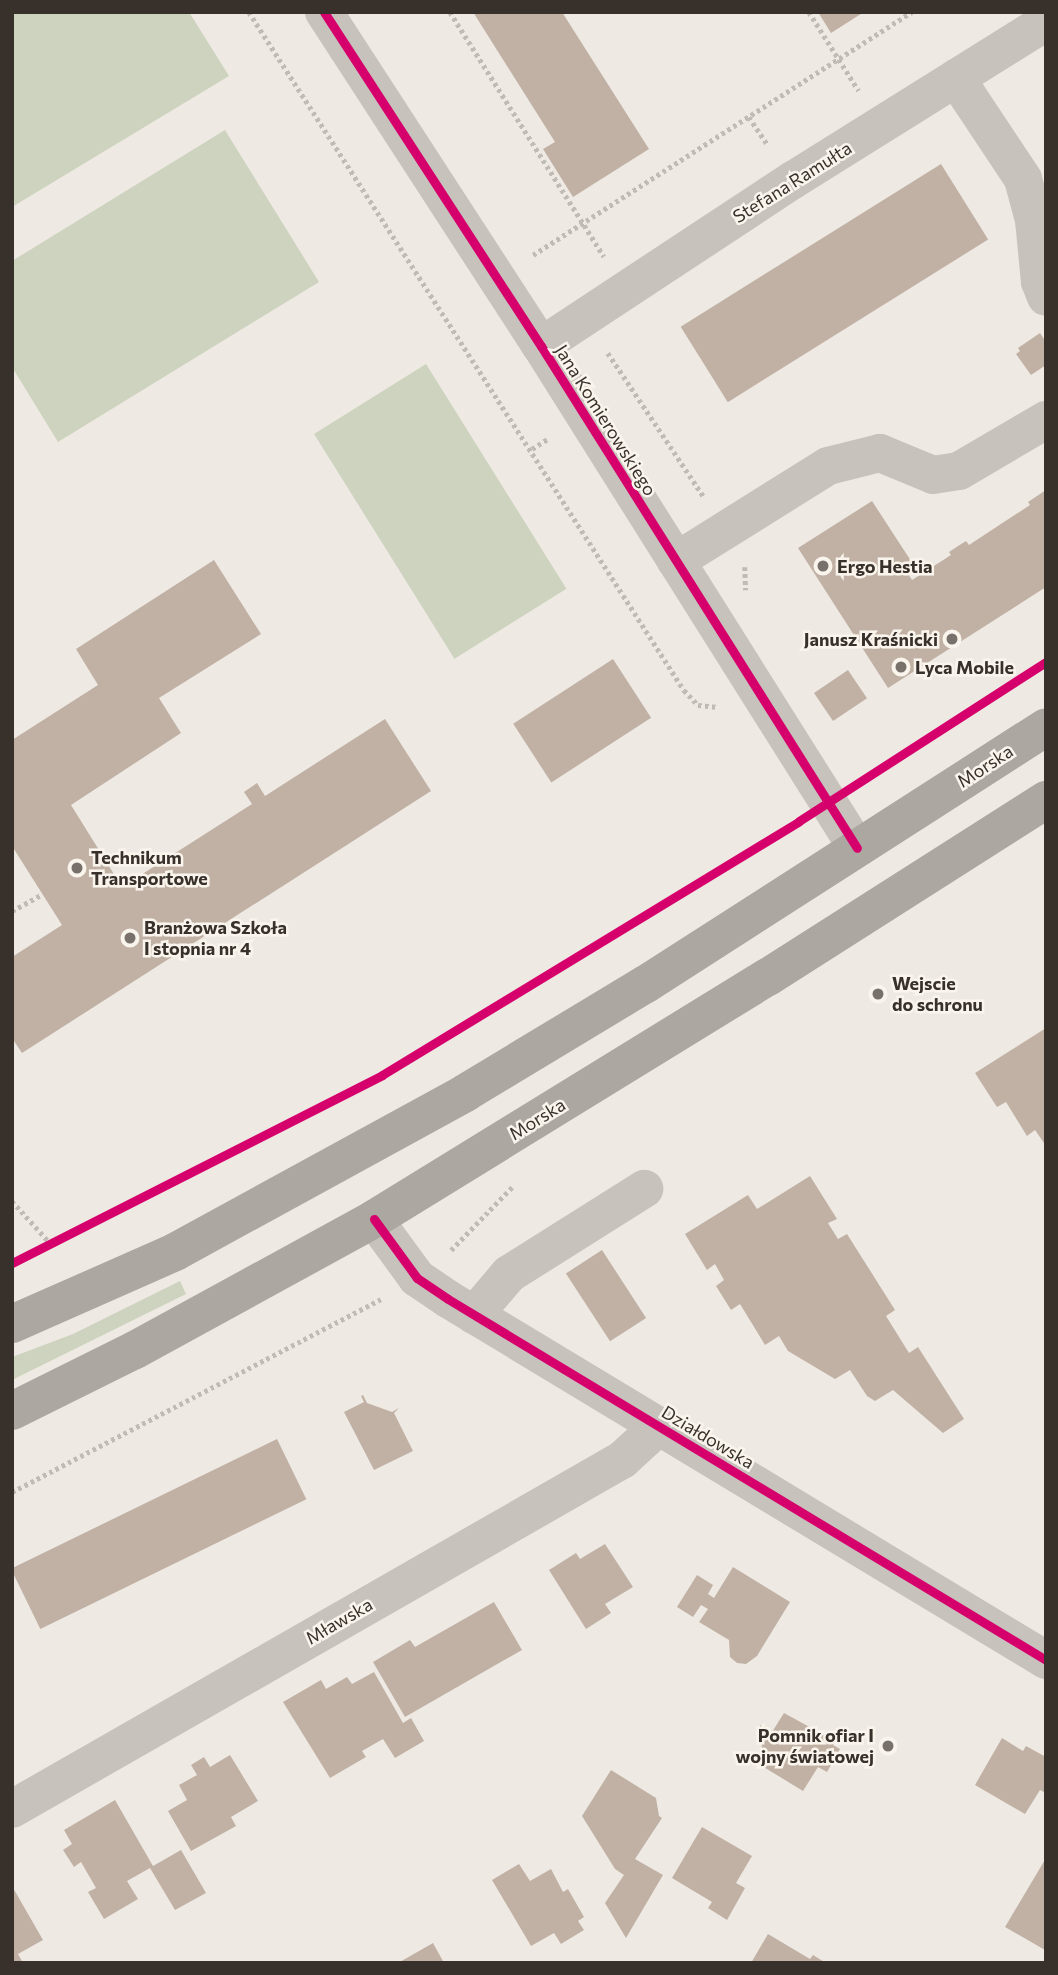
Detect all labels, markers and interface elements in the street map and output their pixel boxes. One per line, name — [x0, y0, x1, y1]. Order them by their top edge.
street label: Stefana Ramułta — [729, 137, 855, 227]
street label: Jana Komierowskiego — [551, 341, 661, 499]
place label: Ergo Hestia — [837, 555, 932, 577]
marker: Ergo Hestia — [815, 558, 831, 574]
place label: Janusz Kraśnicki — [804, 628, 938, 650]
marker: Janusz Kraśnicki — [944, 631, 960, 647]
place label: Lyca Mobile — [915, 656, 1014, 678]
marker: Lyca Mobile — [893, 659, 909, 675]
street label: Morska — [953, 740, 1017, 792]
place label: Technikum Transportowe — [91, 847, 208, 890]
marker: Technikum Transportowe — [69, 860, 85, 876]
place label: Branżowa Szkoła I stopnia nr 4 — [144, 917, 287, 960]
marker: Branżowa Szkoła I stopnia nr 4 — [122, 930, 138, 946]
place label: Wejscie do schronu — [892, 973, 983, 1016]
marker: Wejscie do schronu — [870, 986, 886, 1002]
street label: Morska — [505, 1093, 569, 1145]
street label: Działdowska — [658, 1401, 758, 1473]
street label: Mławska — [302, 1593, 376, 1649]
place label: Pomnik ofiar I wojny światowej — [736, 1725, 874, 1768]
marker: Pomnik ofiar I wojny światowej — [880, 1738, 896, 1754]

